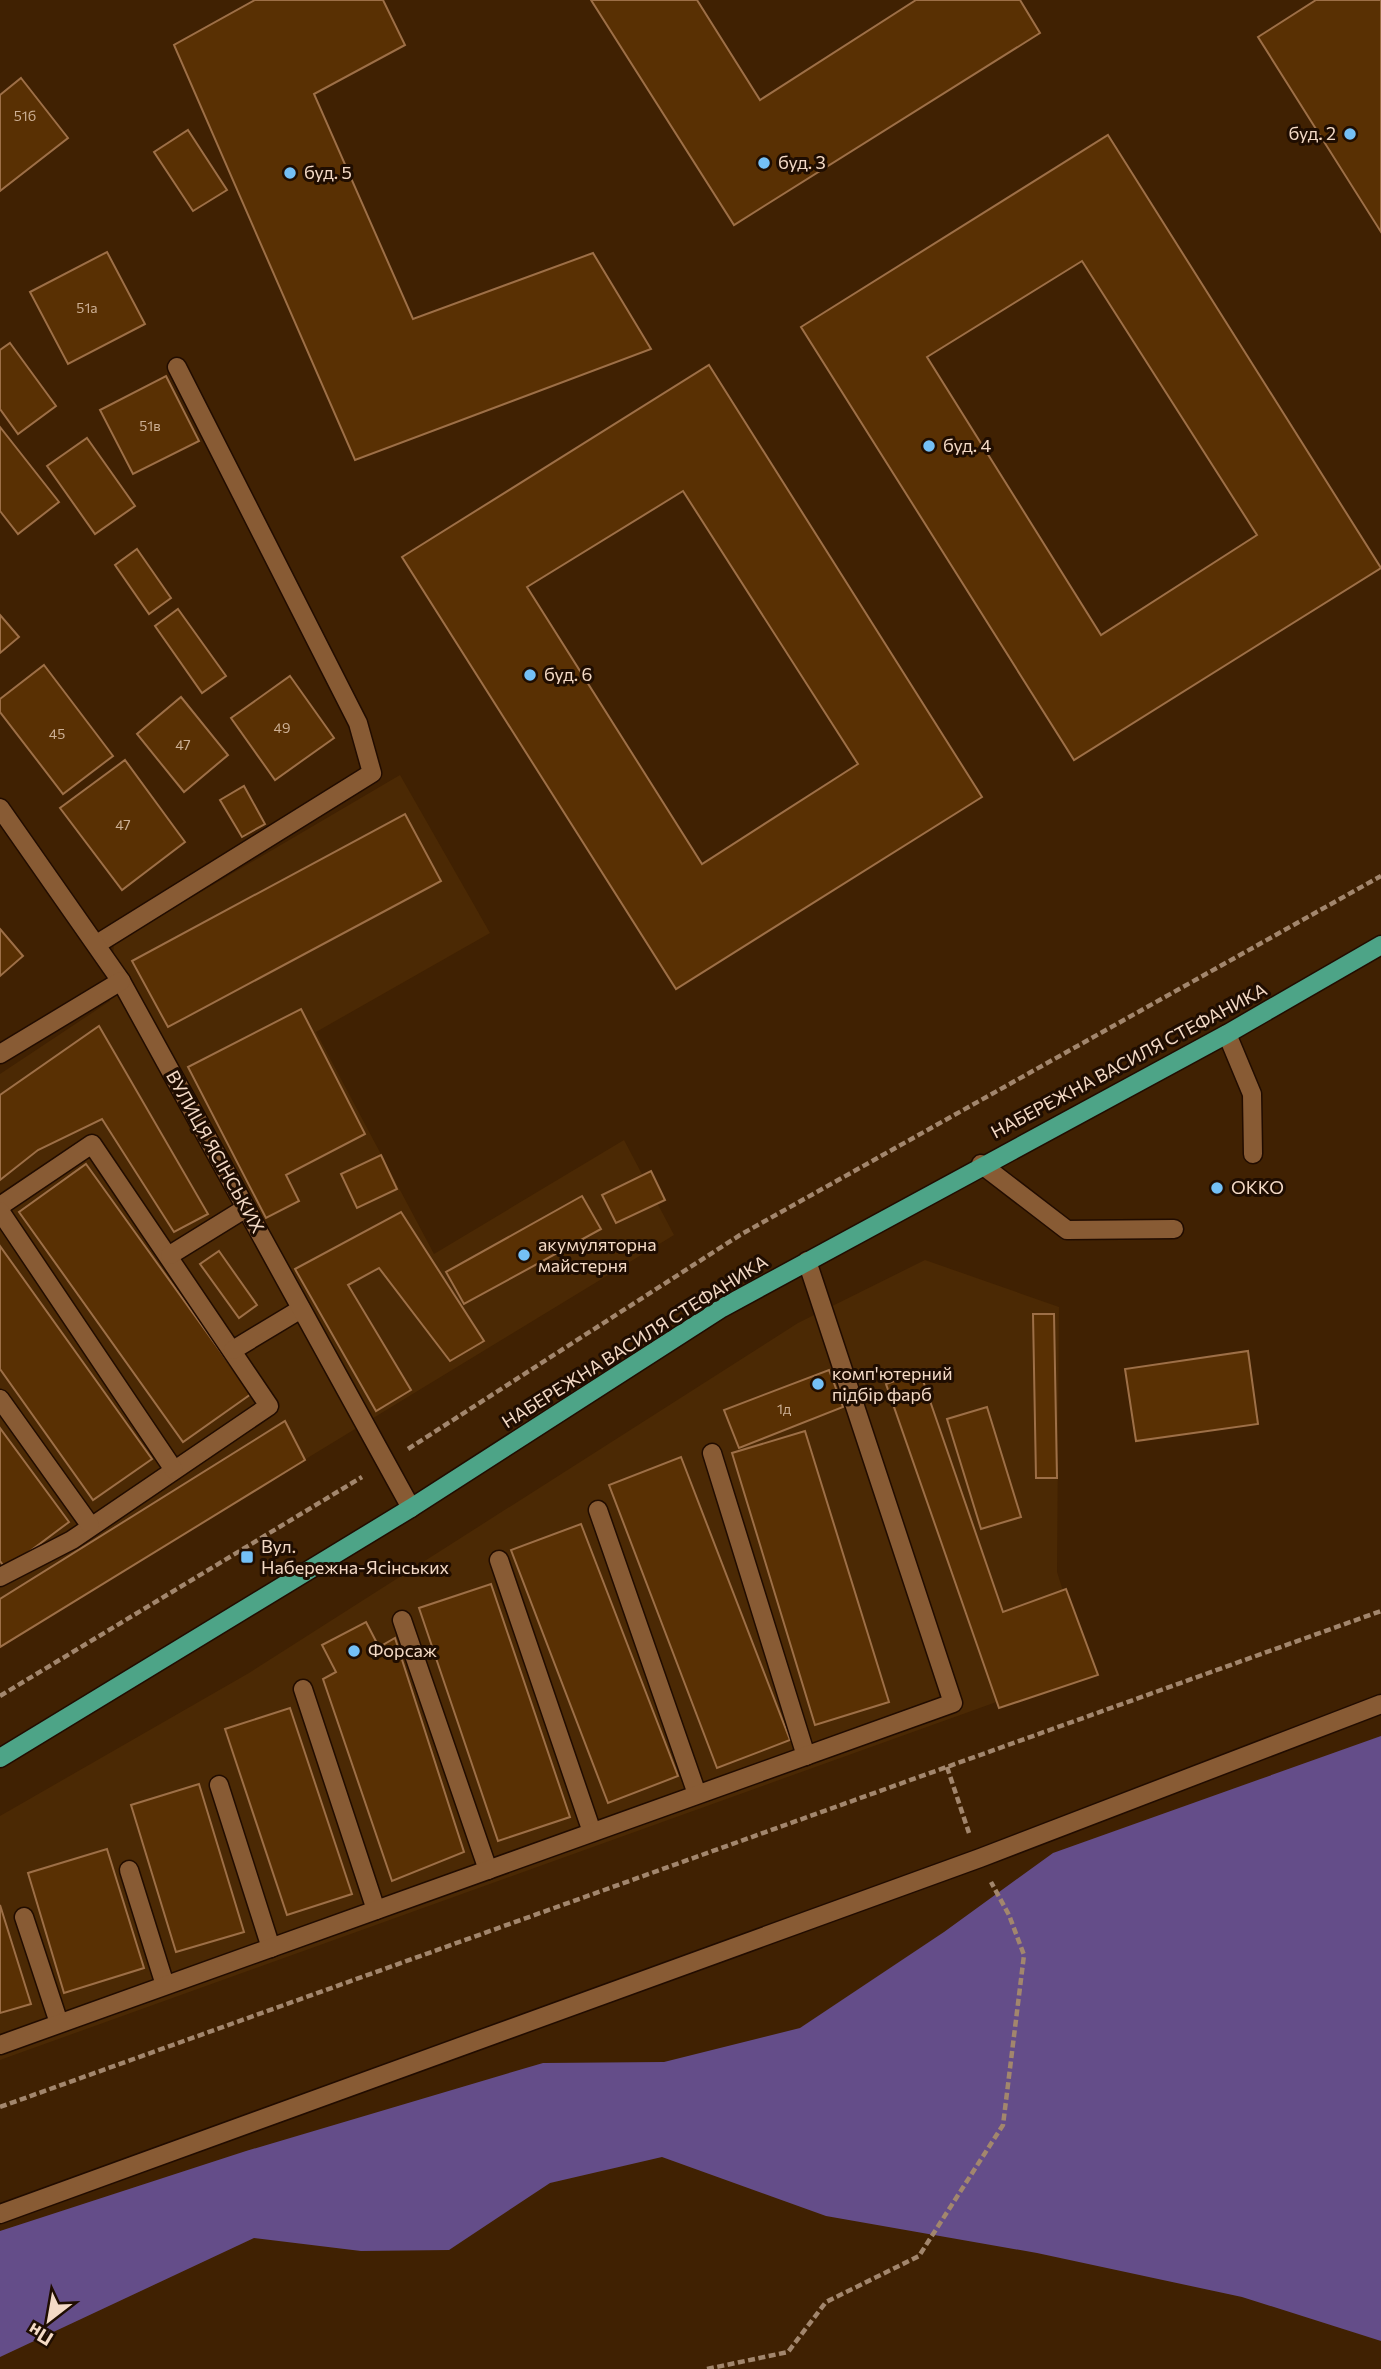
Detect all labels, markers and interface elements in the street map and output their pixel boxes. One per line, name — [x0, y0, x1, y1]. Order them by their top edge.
house number: 51б — [14, 107, 36, 124]
place label: буд. 2 — [1288, 122, 1336, 144]
marker: буд. 2 — [1342, 126, 1358, 142]
place label: буд. 3 — [778, 151, 826, 173]
marker: буд. 3 — [756, 155, 772, 171]
place label: буд. 5 — [304, 161, 352, 183]
marker: буд. 5 — [282, 165, 298, 181]
house number: 51а — [76, 299, 98, 316]
house number: 51в — [139, 417, 161, 434]
place label: буд. 4 — [943, 434, 992, 456]
marker: буд. 4 — [921, 438, 937, 454]
place label: буд. 6 — [544, 663, 592, 685]
marker: буд. 6 — [522, 667, 538, 683]
house number: 49 — [274, 719, 290, 736]
house number: 45 — [49, 725, 65, 742]
house number: 47 — [175, 736, 191, 753]
house number: 47 — [115, 816, 131, 833]
street label: НАБЕРЕЖНА ВАСИЛЯ СТЕФАНИКА — [987, 978, 1270, 1142]
street label: ВУЛИЦЯ ЯСІНСЬКИХ — [162, 1066, 270, 1237]
place label: ОККО — [1231, 1176, 1284, 1198]
marker: ОККО — [1209, 1180, 1225, 1196]
place label: акумуляторна майстерня — [538, 1233, 657, 1276]
marker: акумуляторна майстерня — [516, 1247, 532, 1263]
street label: НАБЕРЕЖНА ВАСИЛЯ СТЕФАНИКА — [497, 1250, 772, 1432]
place label: комп'ютерний підбір фарб — [832, 1362, 953, 1405]
marker: комп'ютерний підбір фарб — [810, 1376, 826, 1392]
house number: 1д — [777, 1400, 791, 1417]
place label: Вул. Набережна-Ясінських — [261, 1535, 450, 1578]
marker: Вул. Набережна-Ясінських — [239, 1549, 255, 1565]
place label: Форсаж — [368, 1639, 437, 1661]
marker: Форсаж — [346, 1643, 362, 1659]
north arrow — [14, 2285, 84, 2355]
text: Пн — [23, 2319, 57, 2351]

